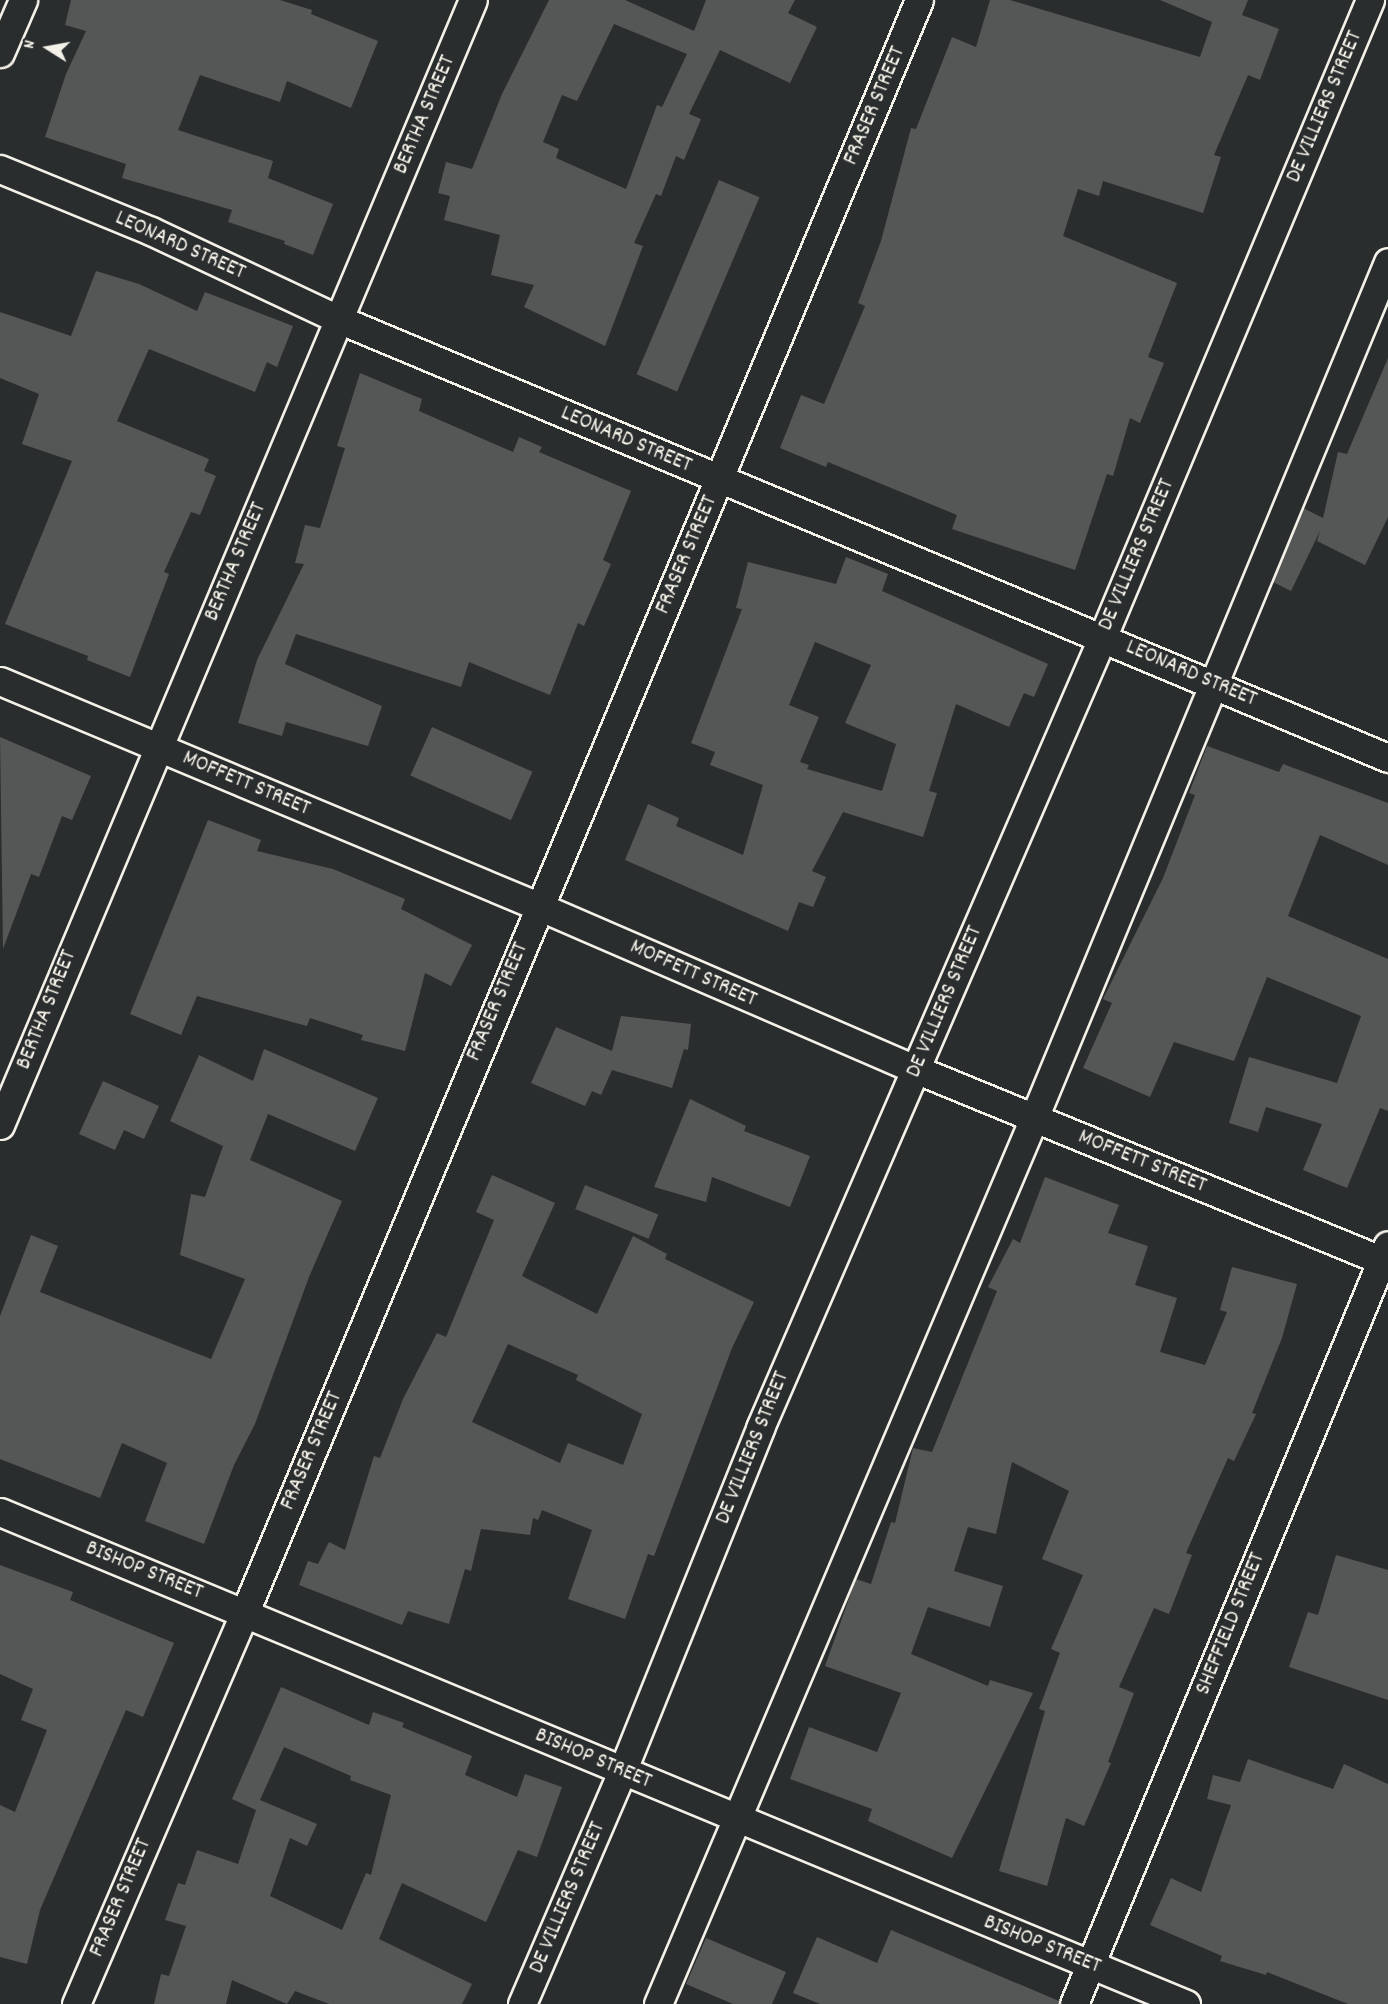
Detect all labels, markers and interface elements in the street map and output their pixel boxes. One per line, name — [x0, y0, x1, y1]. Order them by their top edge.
north arrow — [18, 18, 78, 78]
street label: DE VILLIERS STREET — [1281, 27, 1369, 187]
text: N — [18, 38, 42, 51]
street label: FRASER STREET — [838, 43, 912, 169]
street label: BERTHA STREET — [388, 52, 462, 178]
street label: LEONARD STREET — [111, 206, 249, 286]
street label: LEONARD STREET — [557, 401, 695, 479]
street label: DE VILLIERS STREET — [1093, 475, 1181, 635]
street label: FRASER STREET — [650, 492, 724, 618]
street label: BERTHA STREET — [199, 499, 273, 625]
street label: LEONARD STREET — [1122, 635, 1260, 713]
street label: MOFFETT STREET — [178, 745, 314, 823]
street label: DE VILLIERS STREET — [901, 922, 989, 1082]
street label: MOFFETT STREET — [626, 934, 760, 1014]
street label: FRASER STREET — [461, 939, 535, 1065]
street label: BERTHA STREET — [11, 947, 83, 1073]
street label: MOFFETT STREET — [1074, 1124, 1210, 1200]
street label: DE VILLIERS STREET — [710, 1368, 796, 1528]
street label: FRASER STREET — [275, 1388, 349, 1514]
street label: BISHOP STREET — [82, 1536, 206, 1606]
street label: SHEFFIELD STREET — [1191, 1549, 1271, 1699]
street label: BISHOP STREET — [531, 1723, 655, 1795]
street label: DE VILLIERS STREET — [524, 1818, 612, 1978]
street label: FRASER STREET — [84, 1835, 158, 1961]
street label: BISHOP STREET — [980, 1910, 1104, 1980]

